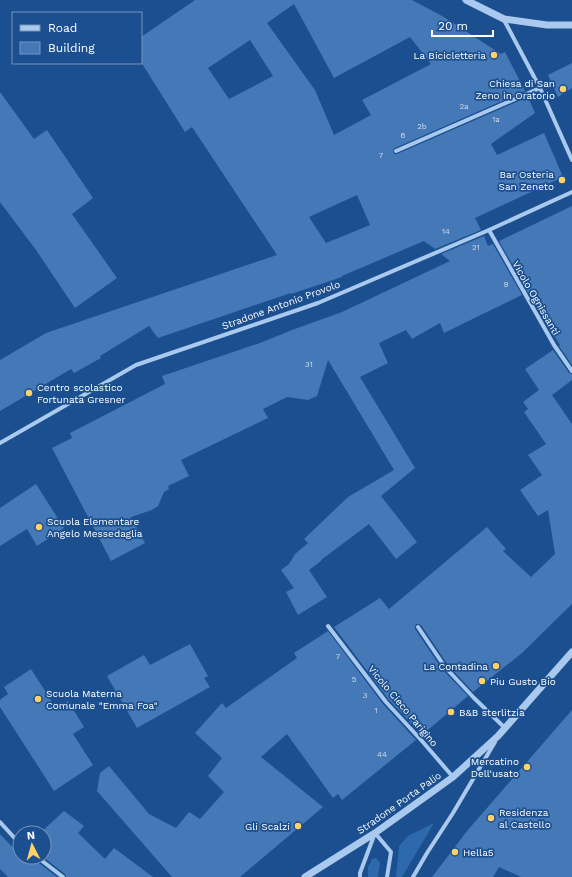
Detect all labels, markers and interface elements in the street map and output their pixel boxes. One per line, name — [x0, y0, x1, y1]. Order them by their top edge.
legend — [12, 12, 142, 64]
scale bar — [432, 12, 493, 38]
text: 20 m — [438, 19, 468, 33]
text: Road — [48, 21, 77, 35]
text: Building — [48, 41, 95, 55]
place label: La Bicicletteria — [414, 50, 486, 61]
marker: La Bicicletteria — [489, 50, 499, 60]
place label: Chiesa di San Zeno in Oratorio — [476, 78, 555, 101]
marker: Chiesa di San Zeno in Oratorio — [558, 84, 568, 94]
house number: 2a — [459, 102, 469, 111]
house number: 1a — [492, 115, 500, 124]
house number: 2b — [417, 122, 427, 131]
house number: 6 — [401, 131, 406, 140]
house number: 7 — [379, 151, 384, 160]
place label: Bar Osteria San Zeneto — [499, 169, 554, 192]
marker: Bar Osteria San Zeneto — [557, 175, 567, 185]
house number: 14 — [442, 227, 450, 236]
house number: 21 — [472, 243, 480, 252]
street label: Vicolo Ognissanti — [510, 259, 562, 337]
street label: Stradone Antonio Provolo — [220, 278, 342, 332]
house number: 9 — [504, 280, 509, 289]
house number: 31 — [305, 360, 313, 369]
place label: Centro scolastico Fortunata Gresner — [37, 382, 126, 405]
marker: Centro scolastico Fortunata Gresner — [24, 388, 34, 398]
place label: Scuola Elementare Angelo Messedaglia — [47, 516, 143, 539]
marker: Scuola Elementare Angelo Messedaglia — [34, 522, 44, 532]
house number: 7 — [336, 652, 341, 661]
place label: La Contadina — [424, 661, 488, 672]
marker: La Contadina — [491, 661, 501, 671]
street label: Vicolo Cieco Parigino — [366, 663, 440, 749]
house number: 5 — [352, 675, 357, 684]
marker: Piu Gusto Bio — [477, 676, 487, 686]
place label: Piu Gusto Bio — [490, 676, 556, 687]
place label: Scuola Materna Comunale "Emma Foa" — [46, 688, 158, 711]
house number: 3 — [363, 691, 368, 700]
marker: Scuola Materna Comunale "Emma Foa" — [33, 694, 43, 704]
house number: 1 — [374, 706, 378, 715]
marker: B&B sterlitzia — [446, 707, 456, 717]
place label: B&B sterlitzia — [459, 707, 525, 718]
house number: 44 — [377, 750, 387, 759]
place label: Mercatino Dell'usato — [471, 756, 519, 779]
marker: Mercatino Dell'usato — [522, 762, 532, 772]
street label: Stradone Porta Palio — [355, 770, 443, 836]
place label: Residenza al Castello — [499, 807, 551, 830]
marker: Residenza al Castello — [486, 813, 496, 823]
place label: Gli Scalzi — [245, 821, 290, 832]
marker: Gli Scalzi — [293, 821, 303, 831]
north arrow — [12, 825, 52, 865]
text: N — [26, 829, 36, 842]
marker: Hella5 — [450, 847, 460, 857]
place label: Hella5 — [463, 847, 494, 858]

